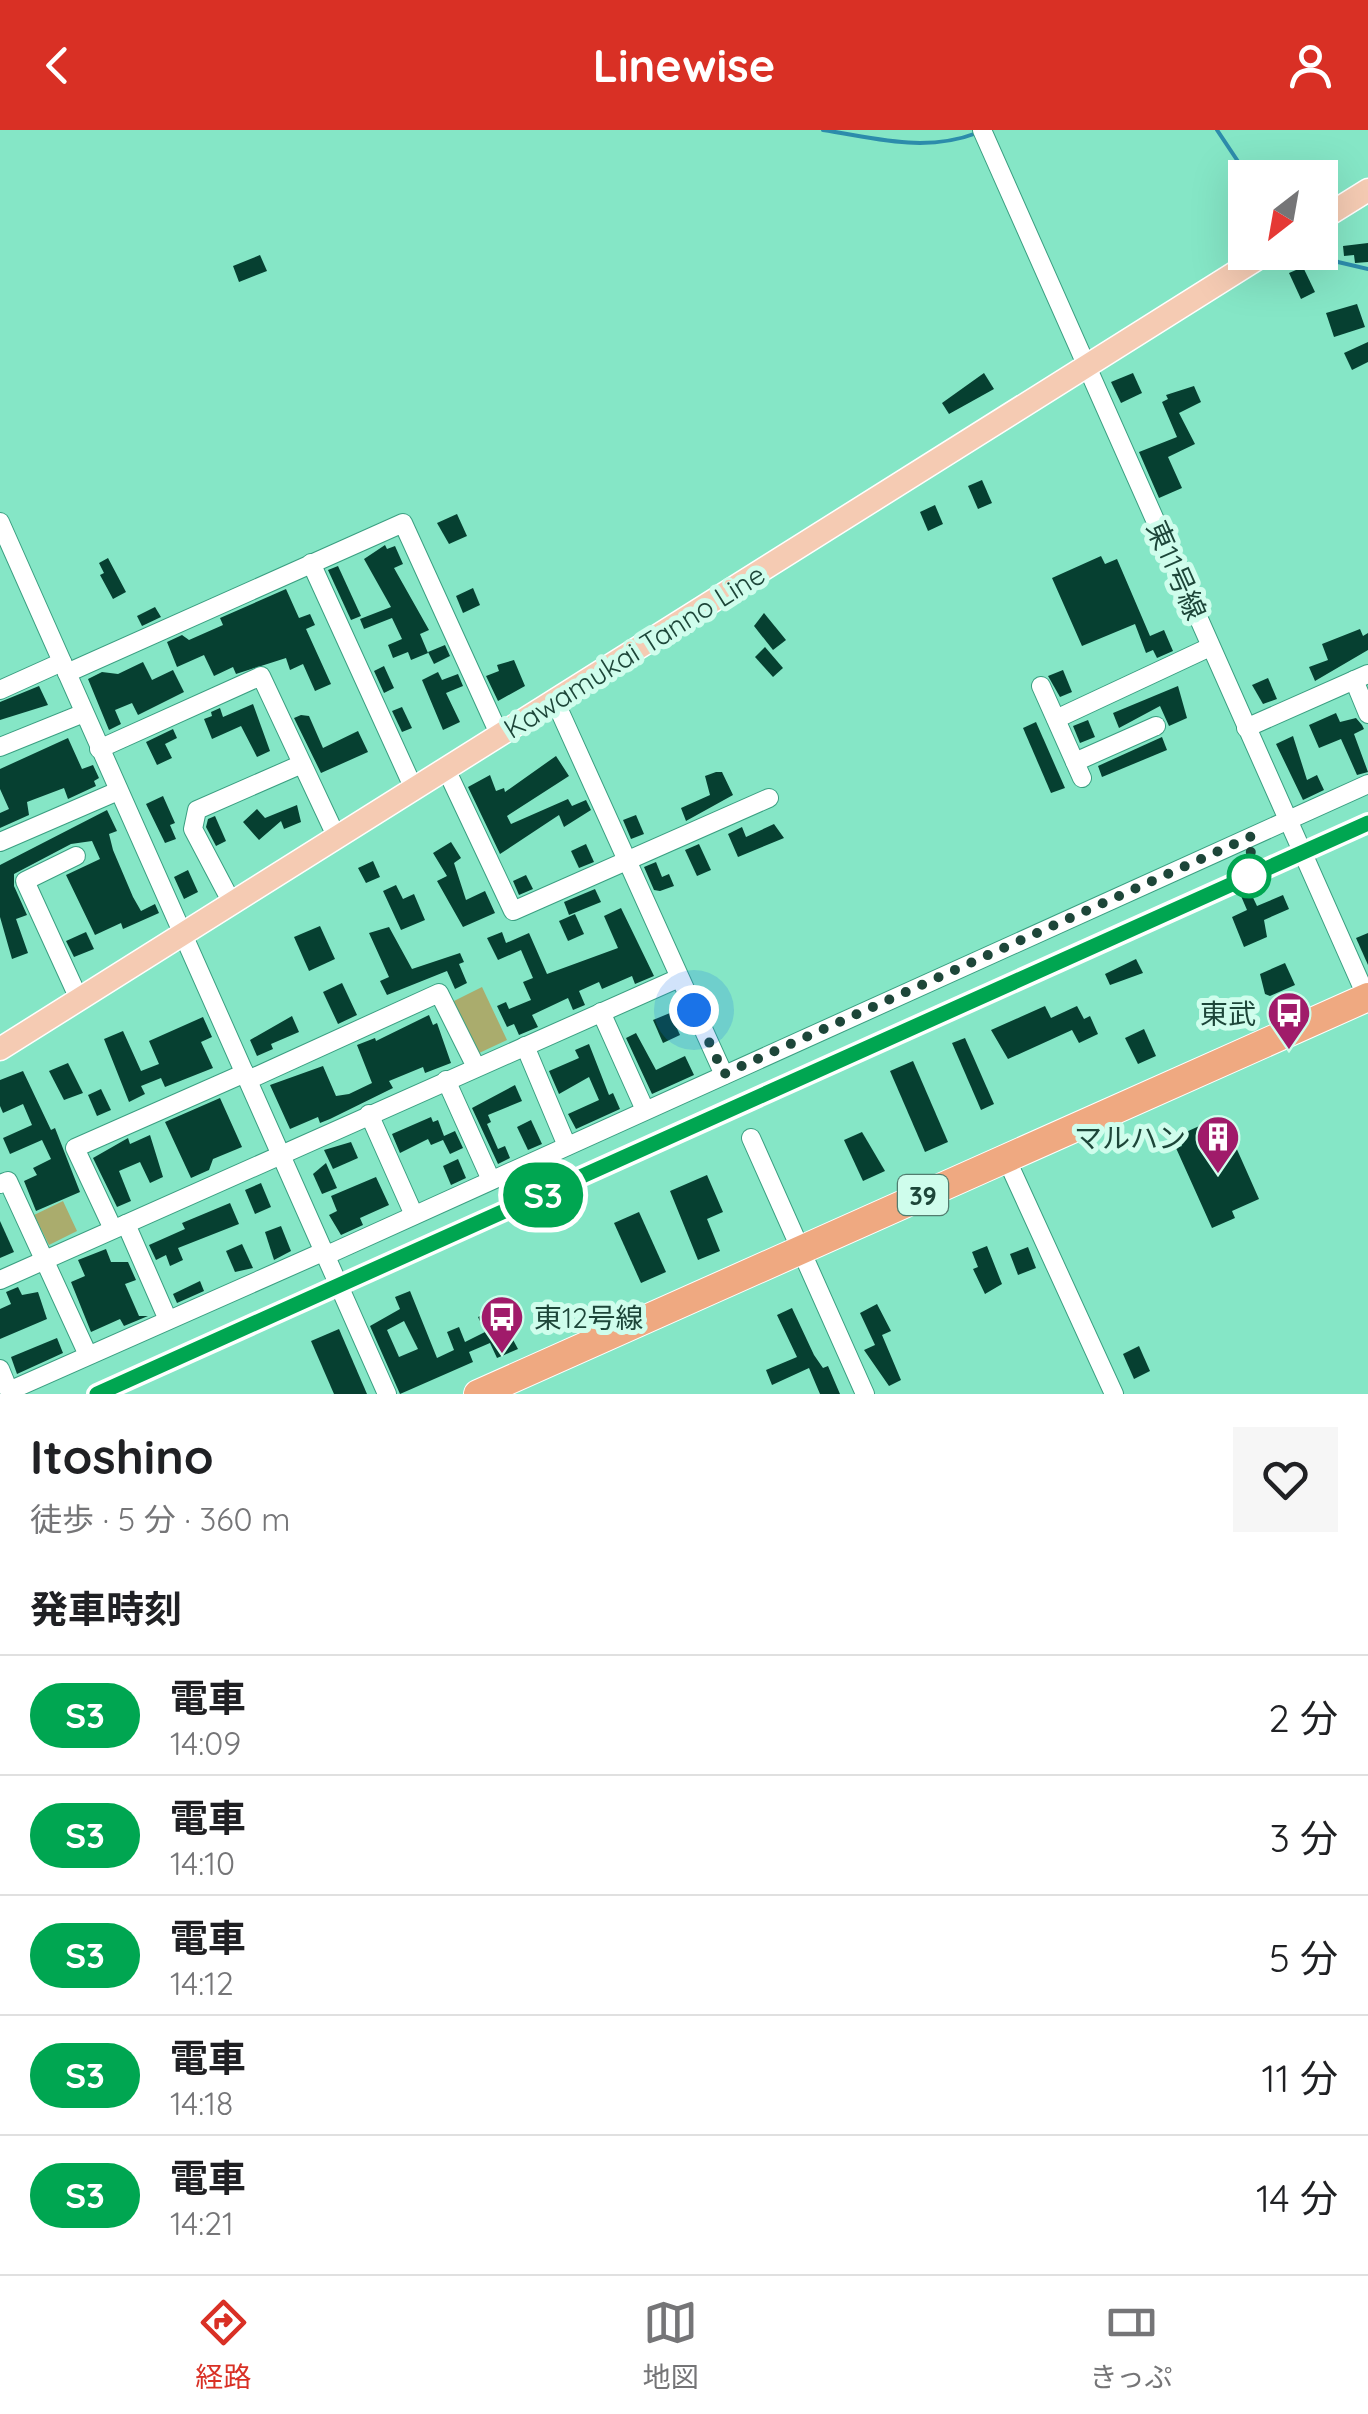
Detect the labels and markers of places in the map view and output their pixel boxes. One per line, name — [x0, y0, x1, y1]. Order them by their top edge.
unlabelled marker — [1228, 855, 1270, 897]
bus stop icon: 東武 — [1266, 990, 1312, 1051]
place label: 東武 — [1200, 996, 1256, 1031]
building icon: マルハン — [1195, 1114, 1241, 1175]
place label: マルハン — [1074, 1120, 1186, 1155]
bus stop icon: 東12号線 — [479, 1294, 525, 1355]
place label: 東12号線 — [534, 1300, 644, 1335]

